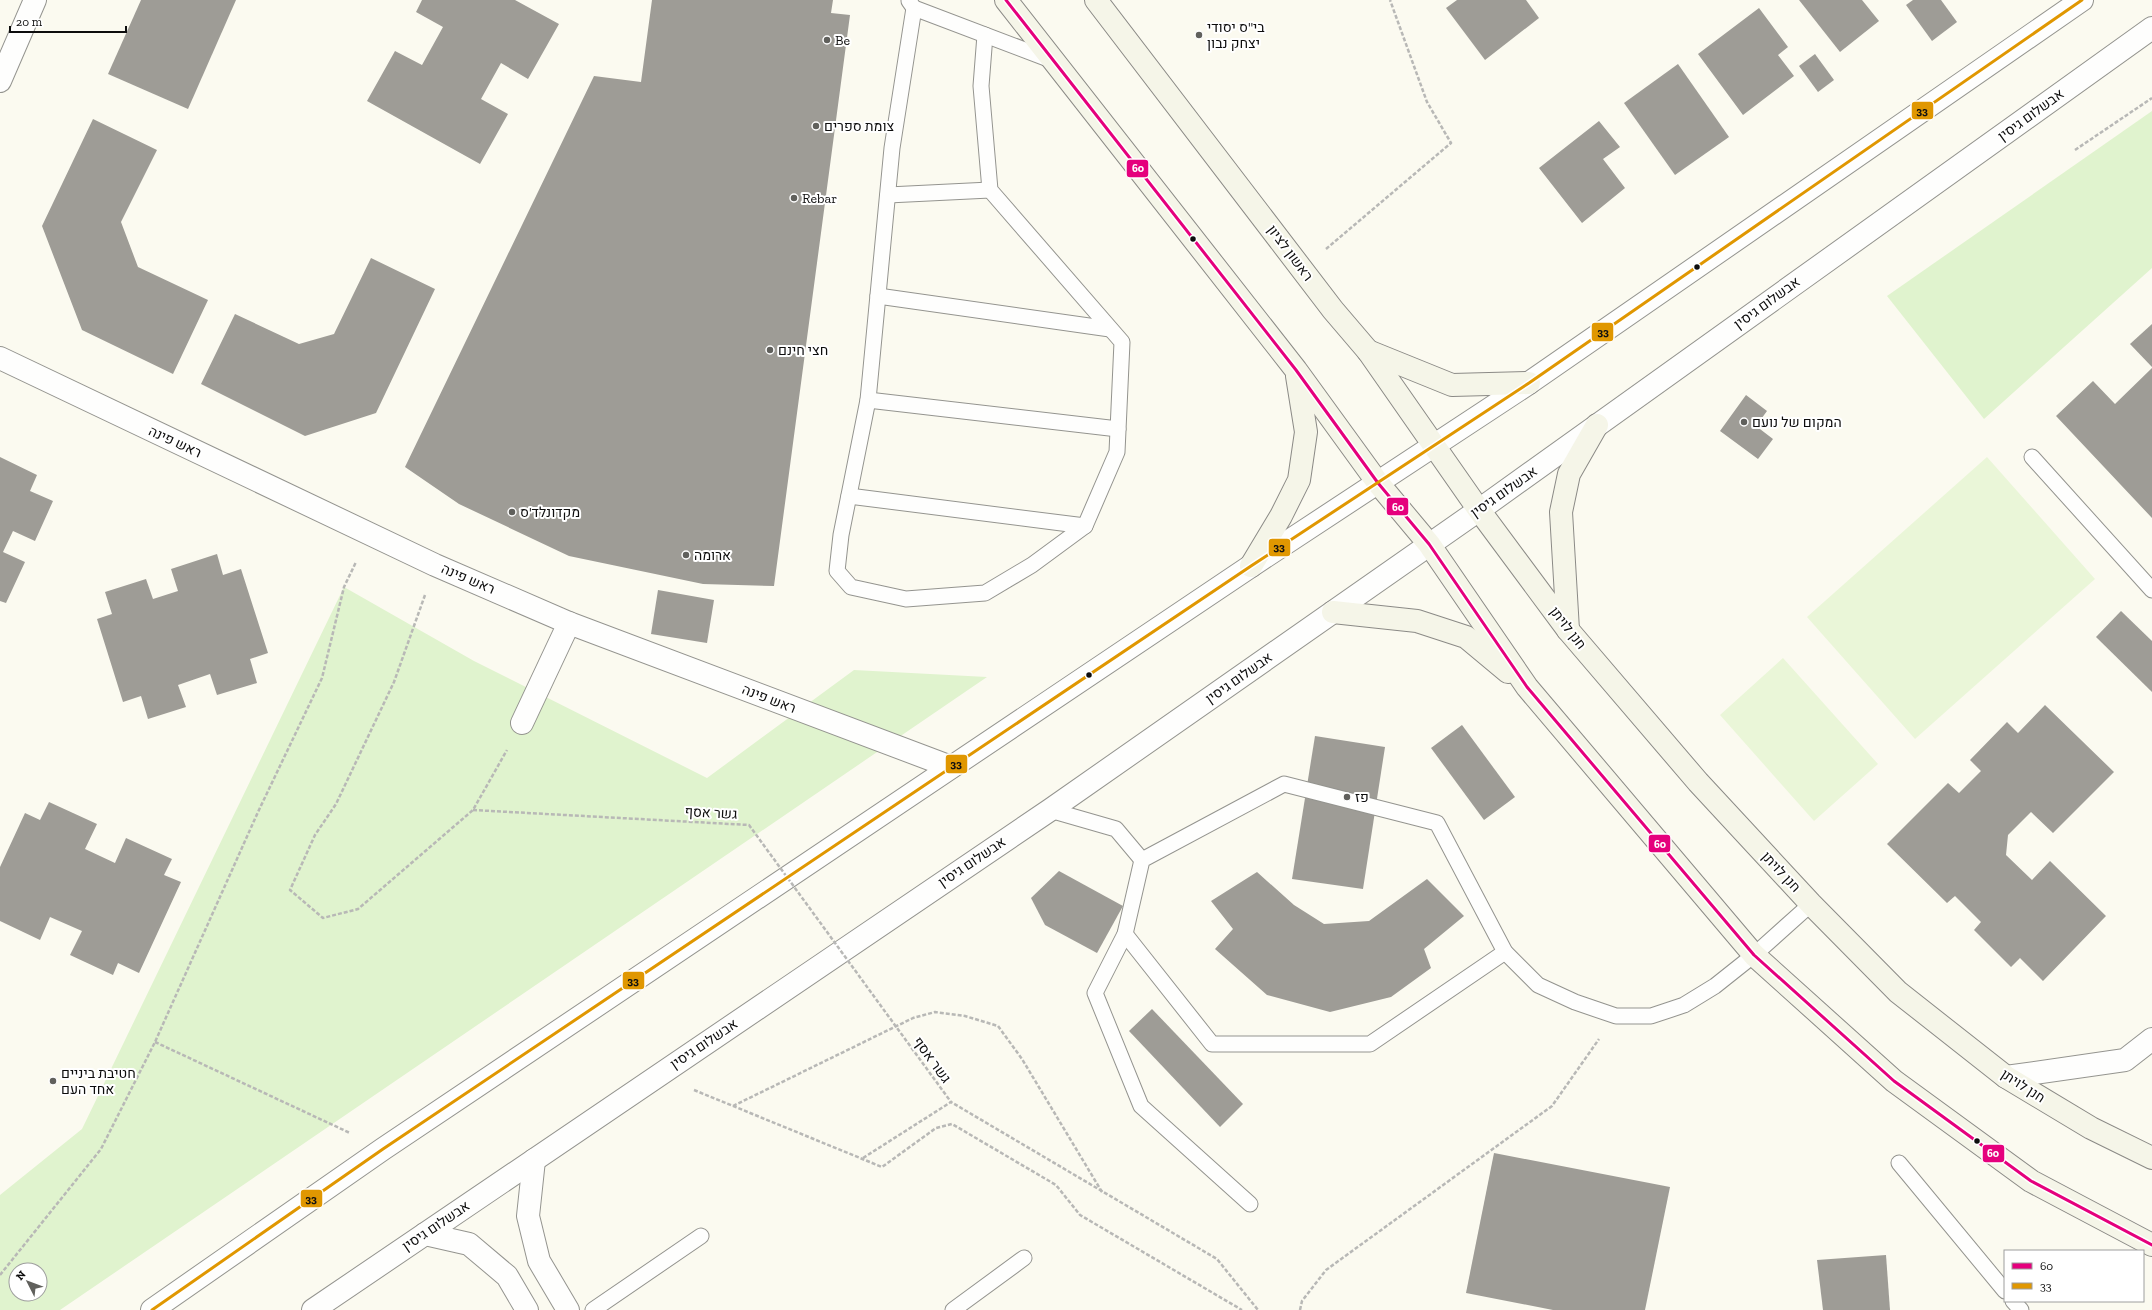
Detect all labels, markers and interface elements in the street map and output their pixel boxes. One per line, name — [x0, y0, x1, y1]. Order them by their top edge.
scale bar — [10, 8, 126, 34]
text: 20 m — [16, 15, 43, 29]
place label: בי"ס יסודי יצחק נבון — [1207, 19, 1265, 52]
marker: בי"ס יסודי יצחק נבון — [1194, 30, 1204, 40]
place label: Be — [835, 32, 850, 49]
marker: Be — [822, 35, 832, 45]
street label: אבשלום גיסין — [1995, 85, 2067, 145]
line badge: 33 — [1911, 101, 1934, 120]
text: 33 — [1916, 105, 1928, 118]
place label: צומת ספרים — [824, 118, 895, 135]
marker: צומת ספרים — [811, 121, 821, 131]
line badge: 60 — [1126, 159, 1149, 178]
text: 60 — [1132, 162, 1144, 175]
place label: Rebar — [802, 190, 837, 207]
marker: Rebar — [789, 193, 799, 203]
street label: ראשון לציון — [1263, 222, 1317, 284]
unlabelled marker — [1188, 234, 1198, 244]
unlabelled marker — [1692, 262, 1702, 272]
street label: אבשלום גיסין — [1731, 273, 1803, 333]
line badge: 33 — [1591, 322, 1614, 342]
text: 33 — [1597, 326, 1609, 339]
place label: חצי חינם — [778, 342, 828, 359]
marker: חצי חינם — [765, 345, 775, 355]
place label: המקום של נועם — [1752, 414, 1842, 431]
marker: המקום של נועם — [1739, 417, 1749, 427]
street label: ראש פינה — [146, 422, 204, 462]
street label: אבשלום גיסין — [1467, 463, 1541, 521]
line badge: 60 — [1386, 497, 1409, 516]
text: 60 — [1392, 501, 1404, 514]
place label: מקדונלד'ס — [520, 504, 580, 521]
marker: מקדונלד'ס — [507, 507, 517, 517]
line badge: 33 — [1268, 538, 1291, 557]
text: 33 — [1273, 541, 1285, 554]
place label: ארומה — [694, 547, 731, 564]
marker: ארומה — [681, 550, 691, 560]
street label: ראש פינה — [439, 560, 497, 598]
street label: חנן לויתן — [1546, 603, 1590, 653]
street label: אבשלום גיסין — [1202, 649, 1276, 707]
unlabelled marker — [1084, 670, 1094, 680]
street label: ראש פינה — [740, 681, 798, 717]
line badge: 33 — [945, 754, 968, 774]
text: 33 — [950, 758, 962, 771]
place label: פז — [1355, 789, 1369, 806]
marker: פז — [1342, 792, 1352, 802]
street label: גשר אסף — [684, 803, 738, 823]
street label: אבשלום גיסין — [935, 833, 1009, 891]
line badge: 60 — [1648, 834, 1671, 853]
text: 60 — [1654, 838, 1666, 851]
street label: חנן לויתן — [1758, 848, 1804, 896]
line badge: 33 — [622, 971, 645, 990]
text: 33 — [627, 975, 639, 988]
street label: אבשלום גיסין — [667, 1015, 741, 1073]
street label: גשר אסף — [910, 1034, 954, 1086]
place label: חטיבת ביניים אחד העם — [61, 1065, 136, 1098]
street label: חנן לויתן — [1998, 1066, 2048, 1106]
marker: חטיבת ביניים אחד העם — [48, 1076, 58, 1086]
unlabelled marker — [1972, 1136, 1982, 1146]
line badge: 60 — [1982, 1144, 2005, 1163]
text: 60 — [1987, 1147, 1999, 1160]
line badge: 33 — [300, 1189, 323, 1208]
text: 33 — [305, 1193, 317, 1206]
street label: אבשלום גיסין — [399, 1197, 473, 1255]
legend — [2004, 1250, 2144, 1302]
text: 60 — [2040, 1259, 2053, 1273]
north arrow — [8, 1262, 48, 1302]
text: N — [13, 1268, 29, 1283]
text: 33 — [2040, 1279, 2052, 1293]

